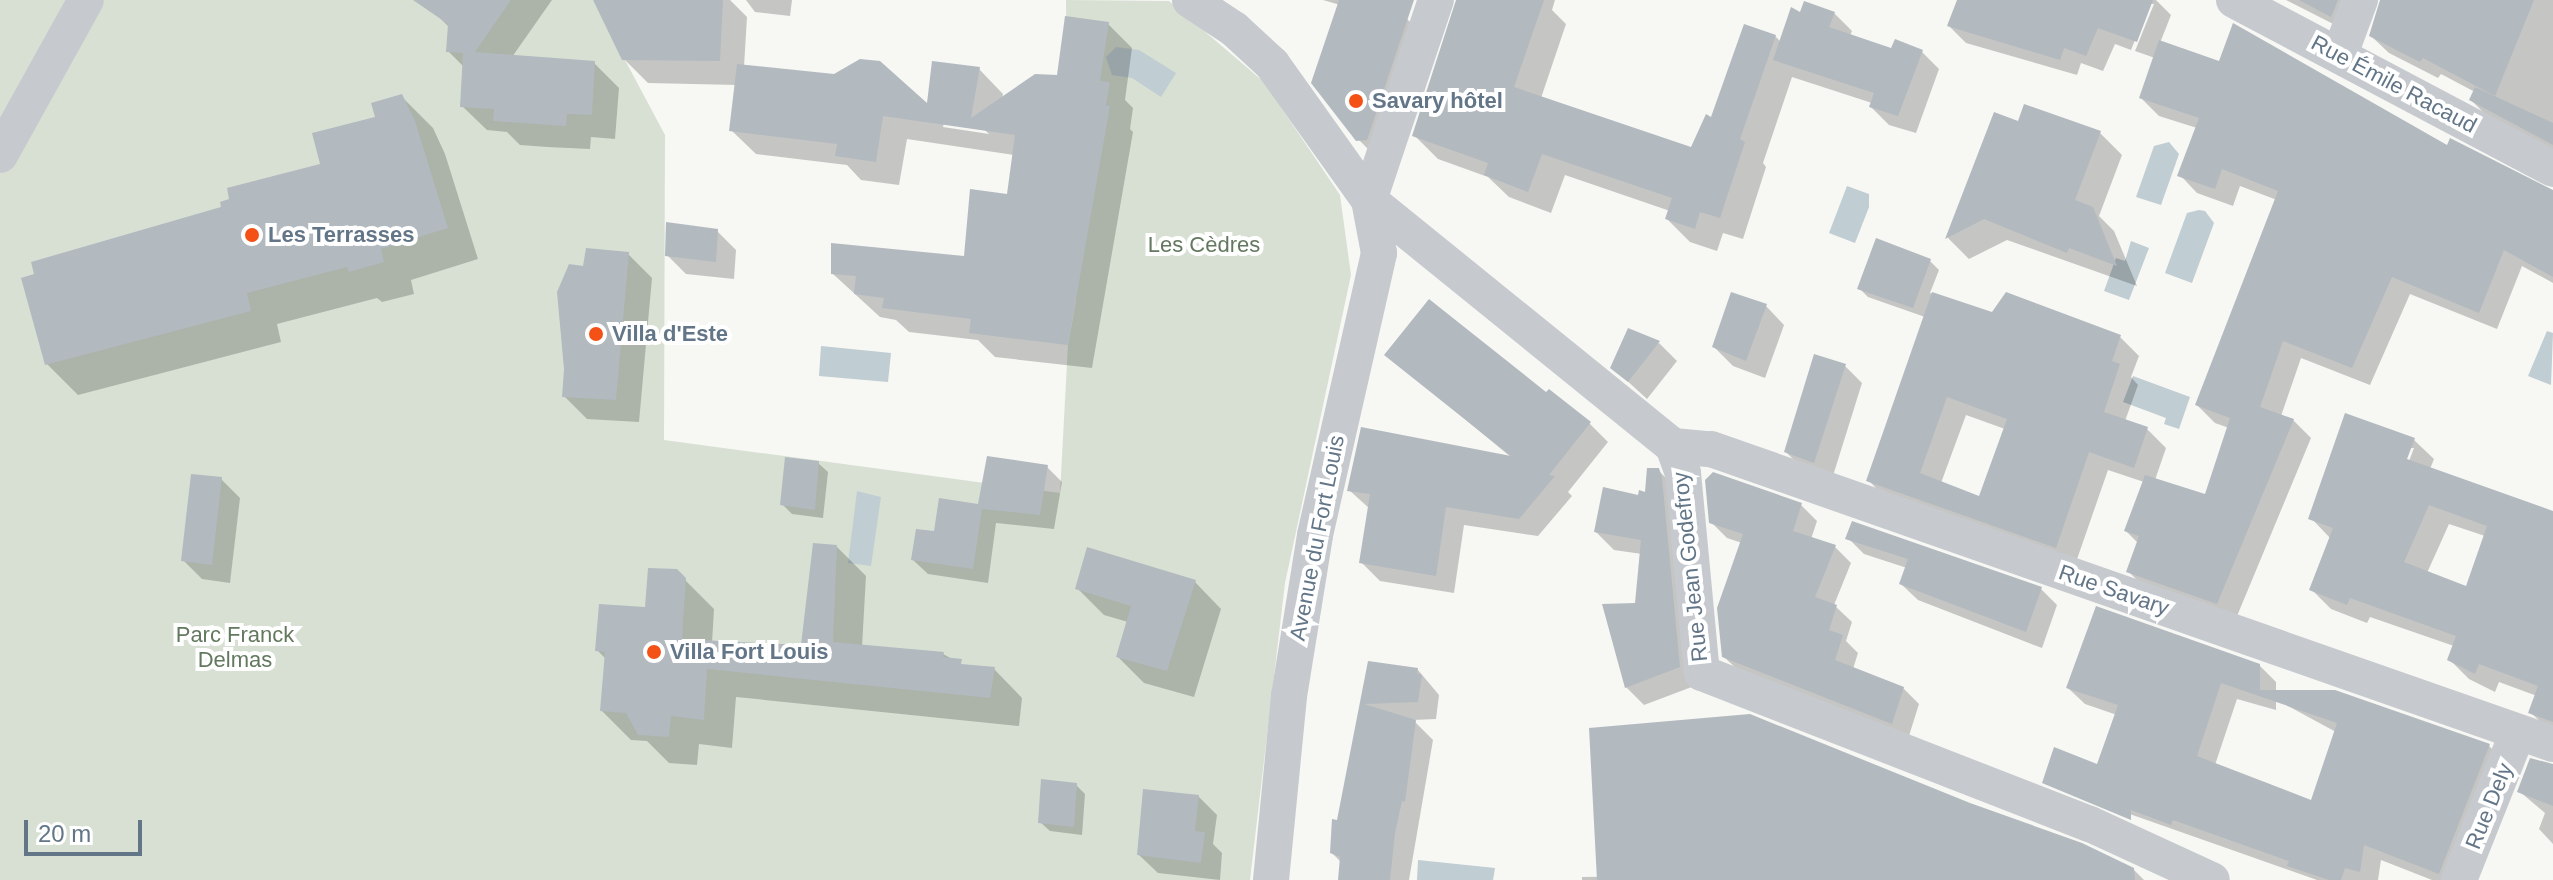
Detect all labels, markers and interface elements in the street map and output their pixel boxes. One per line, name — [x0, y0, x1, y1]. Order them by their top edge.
street label: Rue Émile Racaud — [2307, 29, 2481, 139]
place label: Savary hôtel — [1372, 88, 1503, 114]
marker: Savary hôtel — [1347, 92, 1365, 110]
place label: Les Terrasses — [268, 222, 414, 248]
marker: Les Terrasses — [243, 226, 261, 244]
park label: Les Cèdres — [1148, 232, 1260, 258]
place label: Villa d'Este — [612, 321, 728, 347]
marker: Villa d'Este — [587, 325, 605, 343]
street label: Avenue du Fort Louis — [1284, 433, 1350, 643]
street label: Rue Jean Godefroy — [1667, 471, 1713, 663]
street label: Rue Savary — [2055, 559, 2173, 621]
park label: Parc Franck Delmas — [176, 621, 294, 672]
place label: Villa Fort Louis — [670, 639, 829, 665]
marker: Villa Fort Louis — [645, 643, 663, 661]
street label: Rue Dely — [2460, 759, 2518, 853]
scale bar — [28, 804, 146, 854]
text: 20 m — [38, 820, 91, 847]

